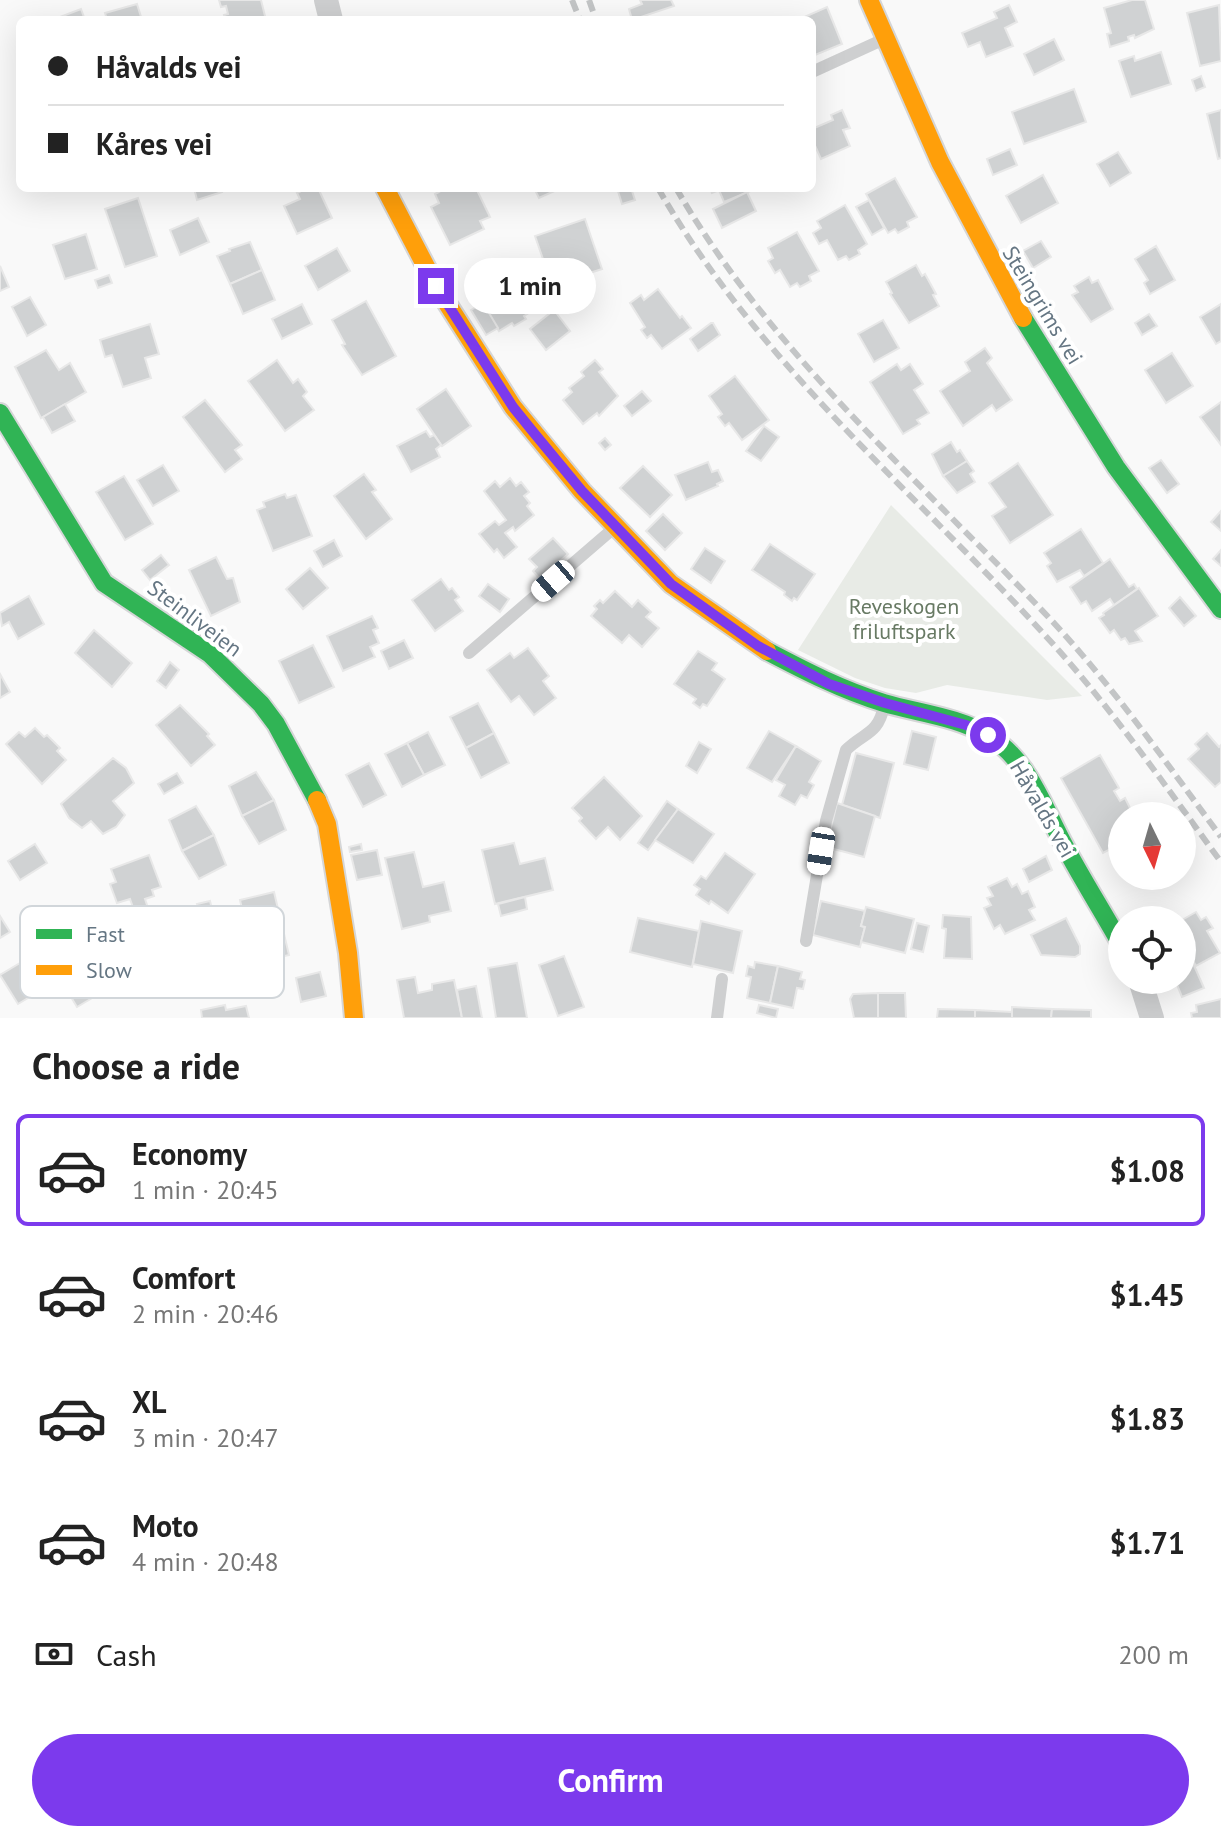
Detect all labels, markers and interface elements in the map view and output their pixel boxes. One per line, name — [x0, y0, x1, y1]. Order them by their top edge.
text: Håvalds vei — [96, 47, 242, 86]
text: Kåres vei — [96, 124, 212, 163]
street label: Steingrims vei — [997, 241, 1089, 369]
callout: 1 min — [464, 258, 596, 314]
route end — [418, 268, 454, 304]
text: 1 min — [498, 269, 562, 302]
car — [527, 556, 579, 606]
street label: Steinliveien — [142, 573, 248, 663]
park label: Reveskogen friluftspark — [849, 592, 959, 645]
route start — [970, 717, 1006, 753]
street label: Håvalds vei — [1004, 755, 1082, 863]
north arrow — [1108, 802, 1196, 890]
map controls — [1108, 802, 1196, 994]
car — [805, 825, 837, 877]
legend — [20, 906, 284, 998]
button: locate — [1108, 906, 1196, 994]
text: Fast — [86, 920, 126, 948]
text: Slow — [86, 956, 132, 984]
text: Choose a ride — [32, 1042, 240, 1089]
icon: car — [36, 1134, 108, 1206]
text: Economy — [132, 1134, 247, 1173]
text: $1.08 — [1110, 1151, 1185, 1190]
text: 1 min · 20:45 — [132, 1173, 279, 1206]
icon: car — [36, 1258, 108, 1330]
text: Comfort — [132, 1258, 235, 1297]
text: $1.45 — [1110, 1275, 1185, 1314]
text: 2 min · 20:46 — [132, 1297, 279, 1330]
icon: car — [36, 1382, 108, 1454]
text: XL — [132, 1382, 166, 1421]
text: $1.83 — [1110, 1399, 1185, 1438]
text: 3 min · 20:47 — [132, 1421, 279, 1454]
icon: car — [36, 1506, 108, 1578]
text: Moto — [132, 1506, 199, 1545]
text: $1.71 — [1110, 1523, 1185, 1562]
text: 4 min · 20:48 — [132, 1545, 279, 1578]
icon: cash — [32, 1632, 76, 1676]
text: Cash — [96, 1635, 157, 1674]
text: 200 m — [1118, 1638, 1189, 1671]
button: Confirm — [32, 1734, 1189, 1826]

